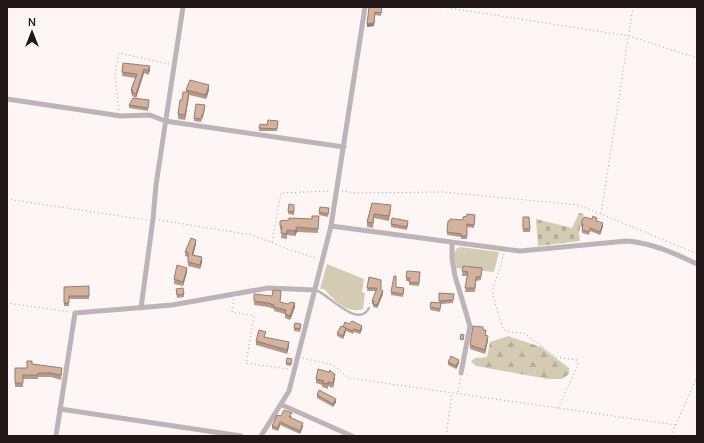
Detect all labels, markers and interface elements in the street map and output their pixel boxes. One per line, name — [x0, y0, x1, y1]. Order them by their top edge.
north arrow — [12, 12, 52, 52]
text: N — [28, 14, 36, 29]

